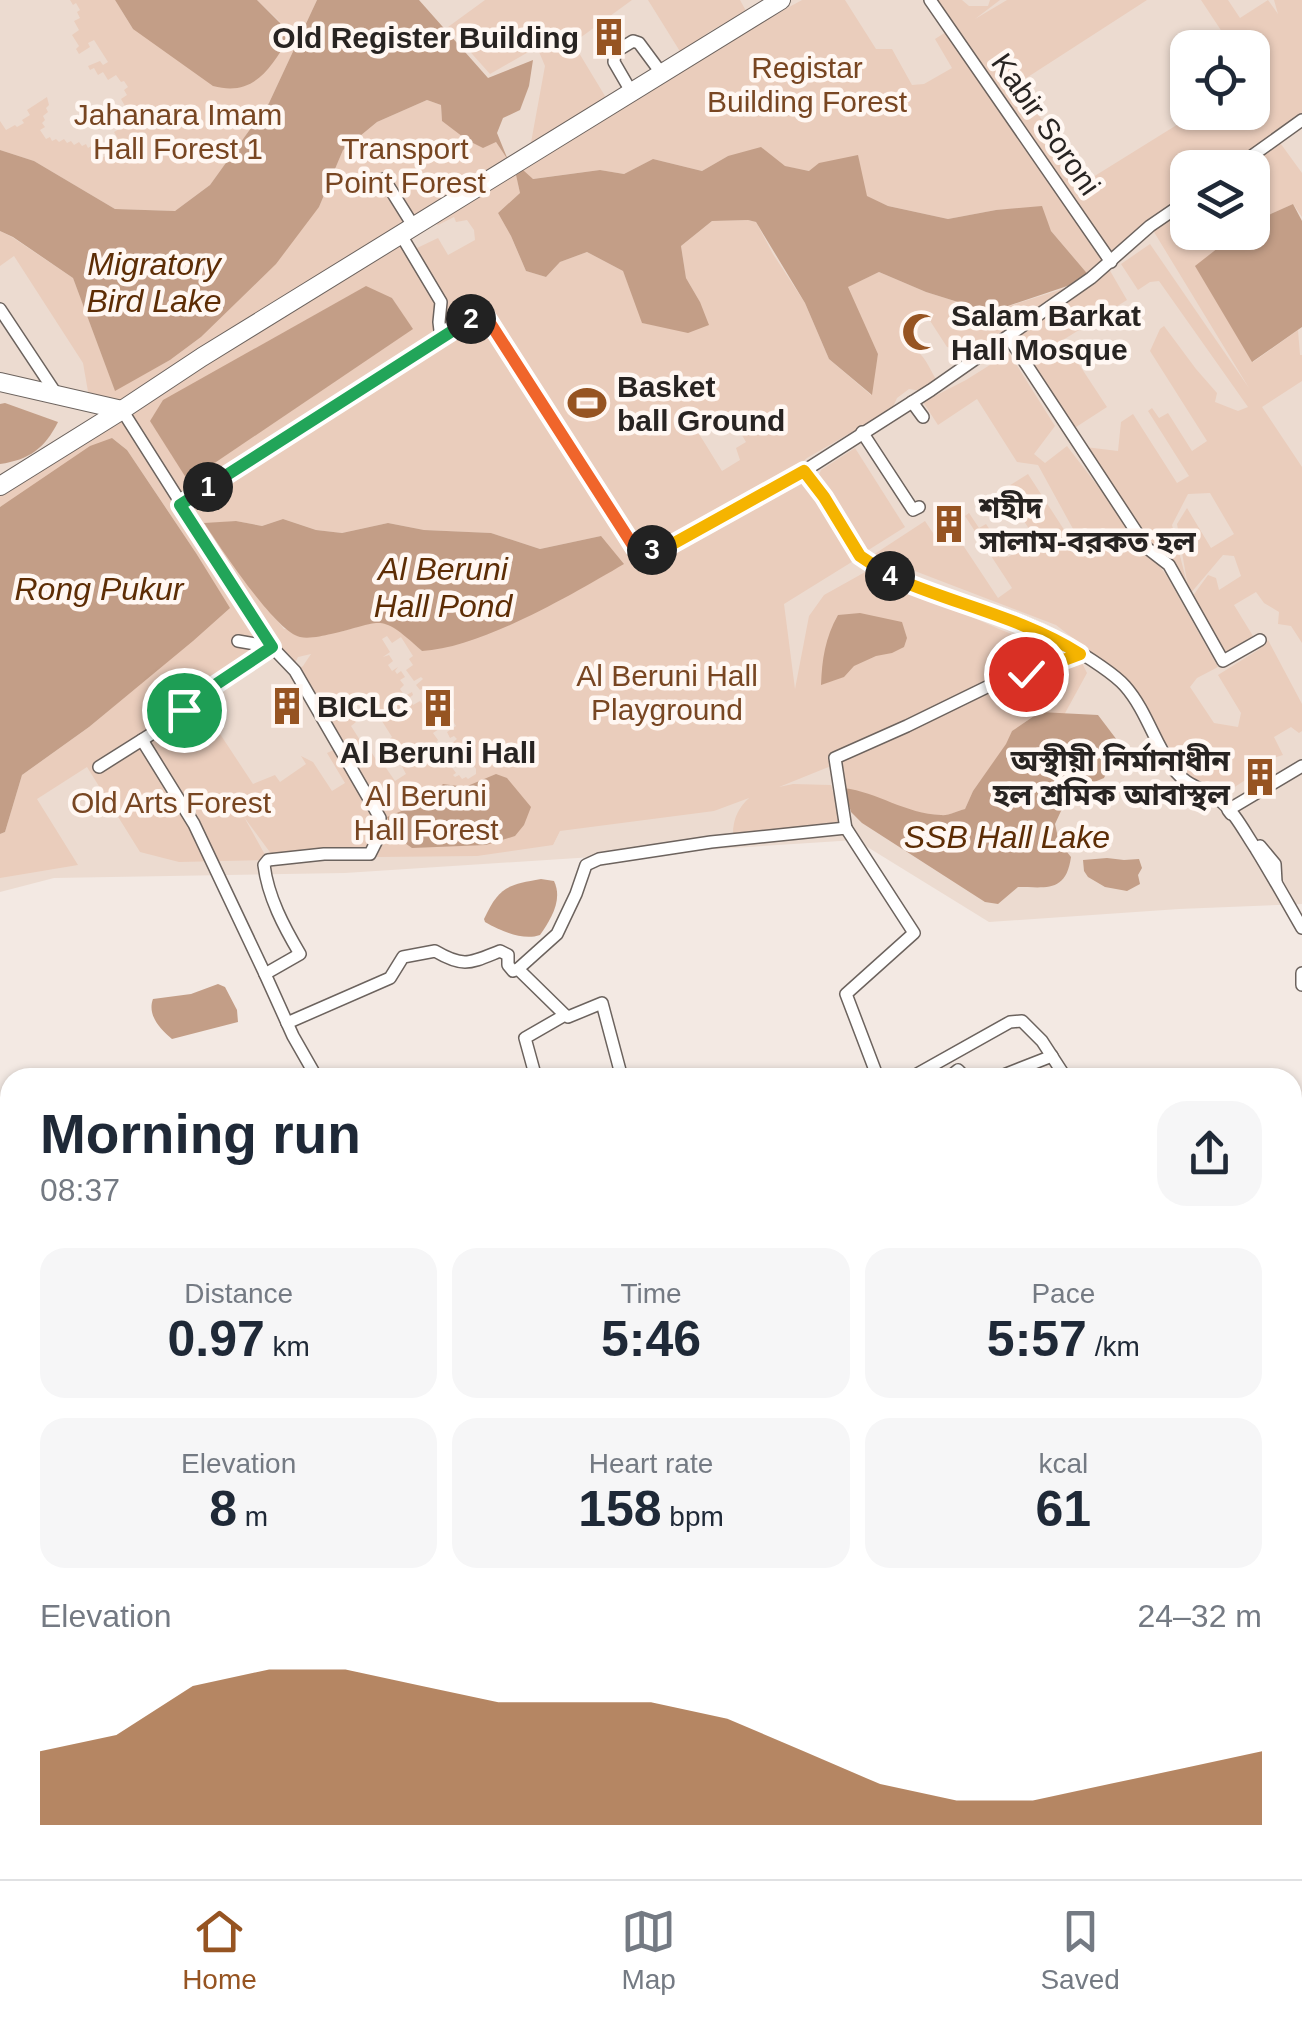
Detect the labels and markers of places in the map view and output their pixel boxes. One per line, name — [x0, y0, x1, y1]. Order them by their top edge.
building icon: Old Register Building — [588, 16, 630, 58]
place label: Old Register Building — [272, 21, 579, 54]
pin: 2 — [446, 294, 496, 344]
place label: Salam Barkat Hall Mosque — [951, 299, 1141, 366]
mosque icon: Salam Barkat Hall Mosque — [900, 311, 942, 353]
place label: Basket ball Ground — [617, 370, 785, 437]
sports icon: Basket ball Ground — [566, 382, 608, 424]
pin: 1 — [183, 462, 233, 512]
place label: শহীদ সালাম-বরকত হল — [978, 490, 1197, 558]
building icon: শহীদ সালাম-বরকত হল — [928, 503, 970, 545]
pin: 3 — [627, 525, 677, 575]
pin: 4 — [865, 551, 915, 601]
pin — [984, 632, 1069, 717]
pin — [142, 668, 227, 753]
building icon: BICLC — [266, 685, 308, 727]
building icon: Al Beruni Hall — [417, 687, 459, 729]
place label: BICLC — [317, 690, 409, 723]
place label: Al Beruni Hall — [340, 736, 536, 769]
place label: অস্থীয়ী নির্মানাধীন হল শ্রমিক আবাস্থল — [992, 742, 1231, 812]
building icon: অস্থীয়ী নির্মানাধীন হল শ্রমিক আবাস্থল — [1239, 756, 1281, 798]

